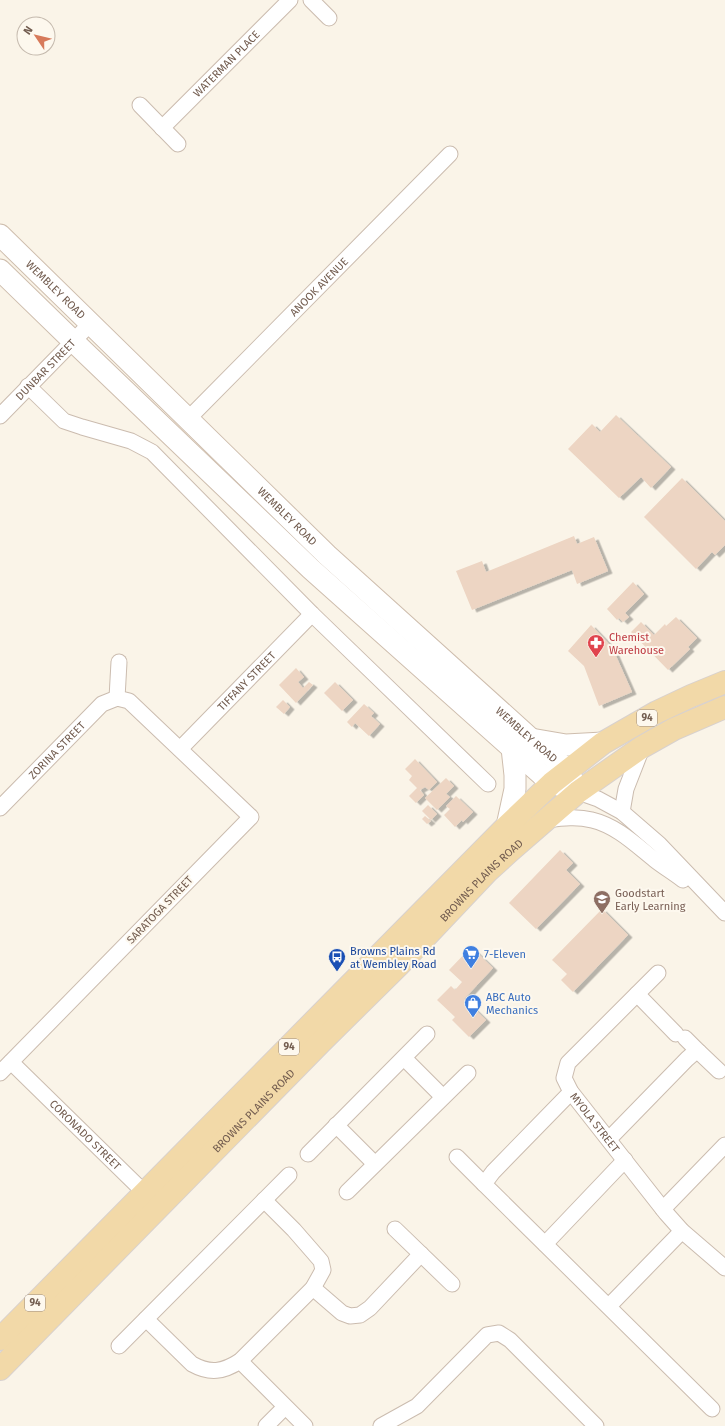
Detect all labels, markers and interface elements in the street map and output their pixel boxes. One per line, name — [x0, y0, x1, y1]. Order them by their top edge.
north arrow — [16, 16, 56, 56]
text: N — [21, 24, 36, 37]
street label: WATERMAN PLACE — [190, 28, 262, 100]
street label: ANOOK AVENUE — [287, 255, 351, 319]
street label: WEMBLEY ROAD — [23, 258, 88, 321]
street label: DUNBAR STREET — [13, 336, 78, 403]
street label: WEMBLEY ROAD — [255, 484, 320, 548]
place label: Chemist Warehouse — [609, 631, 664, 657]
pharmacy icon: Chemist Warehouse — [586, 633, 606, 658]
street label: TIFFANY STREET — [215, 649, 278, 713]
street label: WEMBLEY ROAD — [493, 704, 560, 765]
road number: 94 — [637, 710, 657, 726]
street label: ZORINA STREET — [26, 719, 88, 782]
street label: BROWNS PLAINS ROAD — [437, 836, 526, 924]
street label: SARATOGA STREET — [124, 873, 196, 947]
place label: Goodstart Early Learning — [615, 887, 686, 913]
school or university icon: Goodstart Early Learning — [592, 889, 612, 914]
supermarket icon: 7-Eleven — [461, 944, 481, 969]
place label: Browns Plains Rd at Wembley Road — [350, 945, 437, 971]
bus stop icon: Browns Plains Rd at Wembley Road — [327, 947, 347, 972]
place label: 7-Eleven — [484, 948, 526, 961]
place label: ABC Auto Mechanics — [486, 991, 538, 1017]
shop icon: ABC Auto Mechanics — [463, 993, 483, 1018]
road number: 94 — [279, 1039, 299, 1055]
street label: BROWNS PLAINS ROAD — [210, 1066, 297, 1155]
street label: MYOLA STREET — [567, 1090, 622, 1155]
street label: CORONADO STREET — [47, 1097, 124, 1173]
road number: 94 — [25, 1295, 45, 1311]

